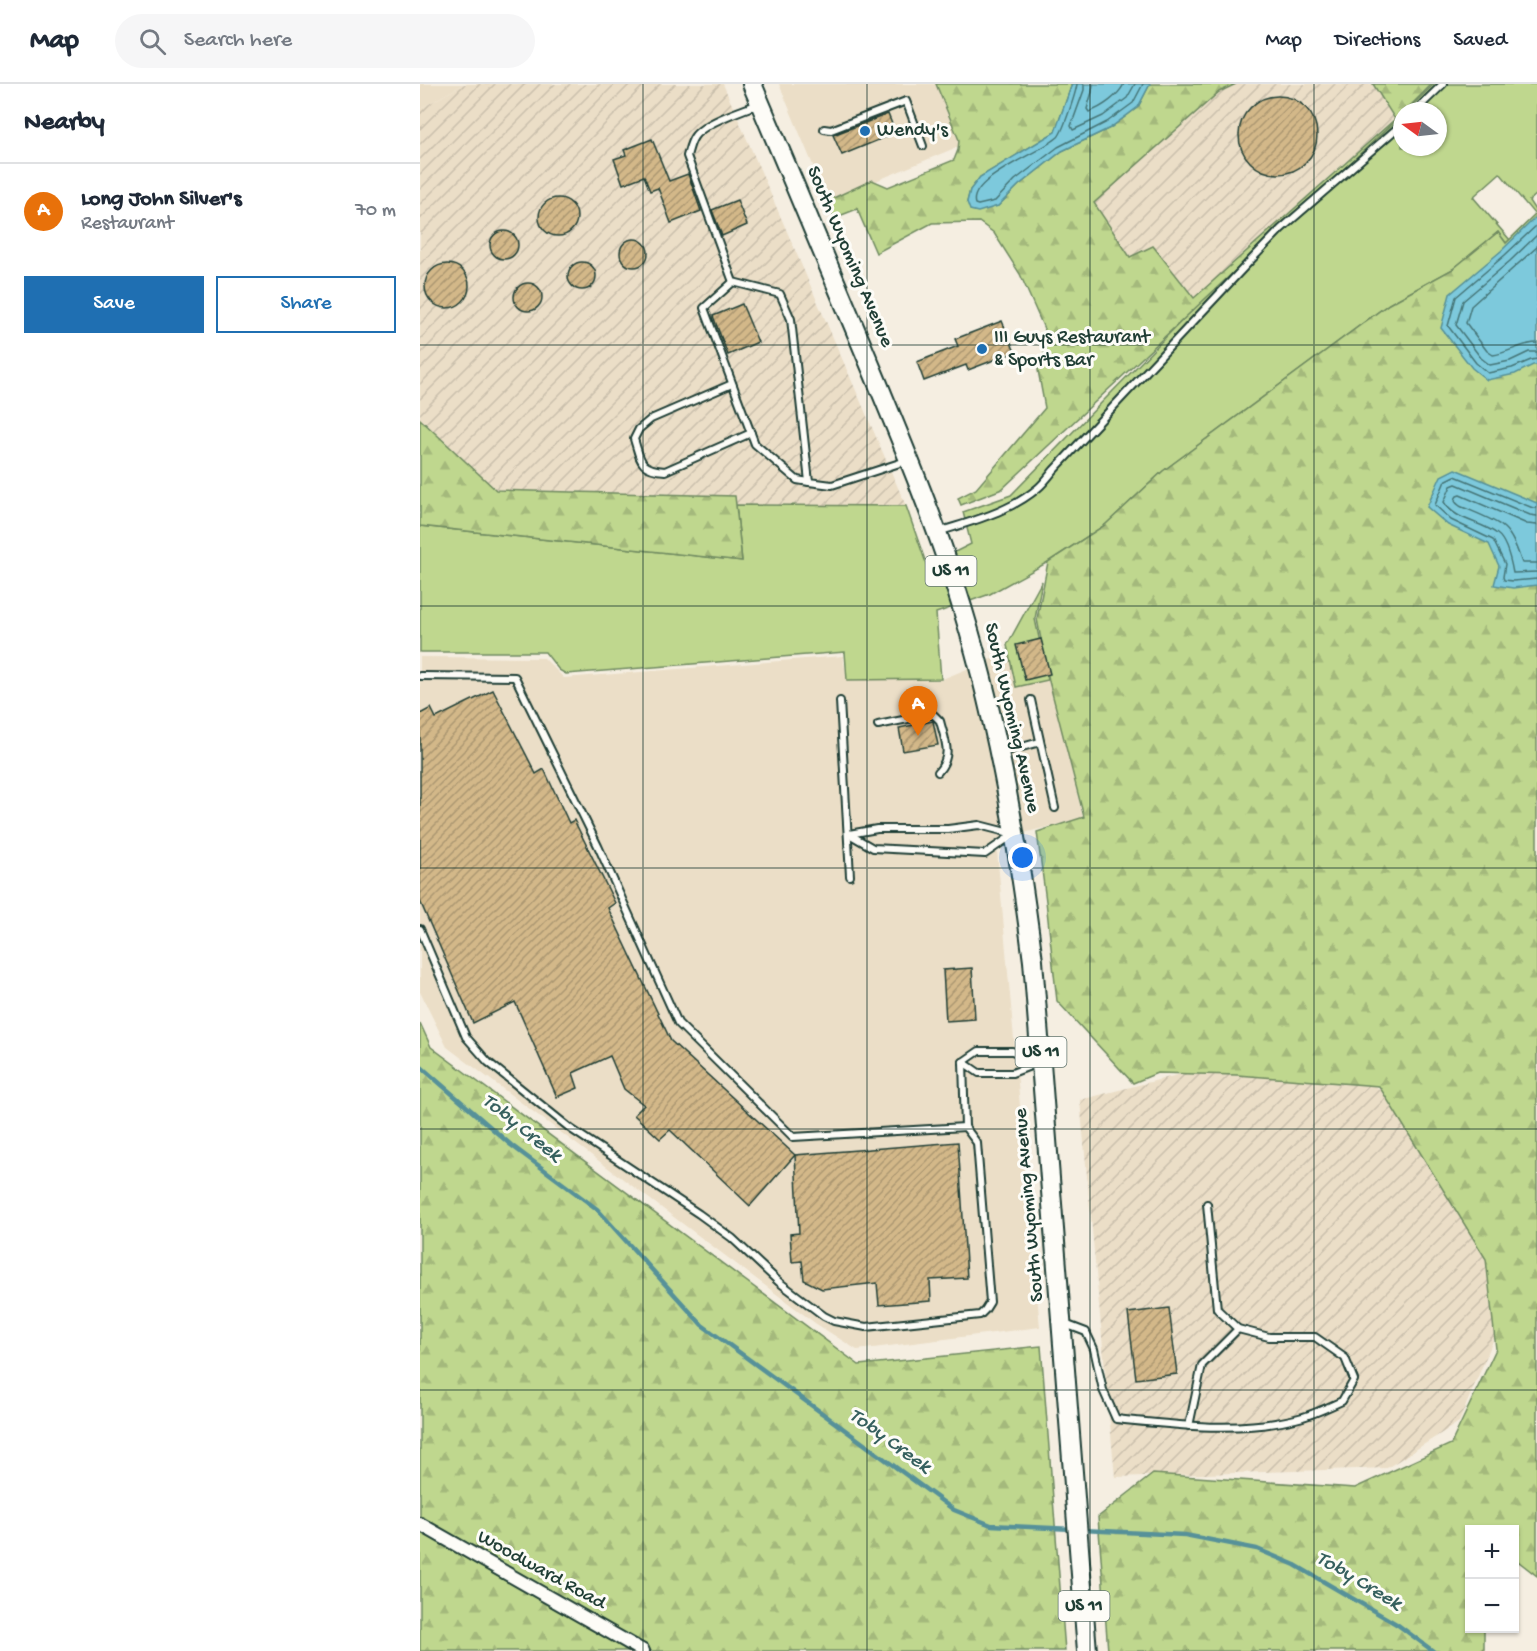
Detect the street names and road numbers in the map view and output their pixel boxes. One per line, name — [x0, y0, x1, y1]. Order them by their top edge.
street label: South Wyoming Avenue — [800, 163, 898, 351]
road number: US 11 — [926, 556, 976, 586]
street label: South Wyoming Avenue — [978, 621, 1044, 816]
road number: US 11 — [1016, 1037, 1066, 1067]
street label: South Wyoming Avenue — [1010, 1107, 1050, 1303]
street label: Woodward Road — [473, 1526, 611, 1617]
road number: US 11 — [1058, 1591, 1110, 1621]

